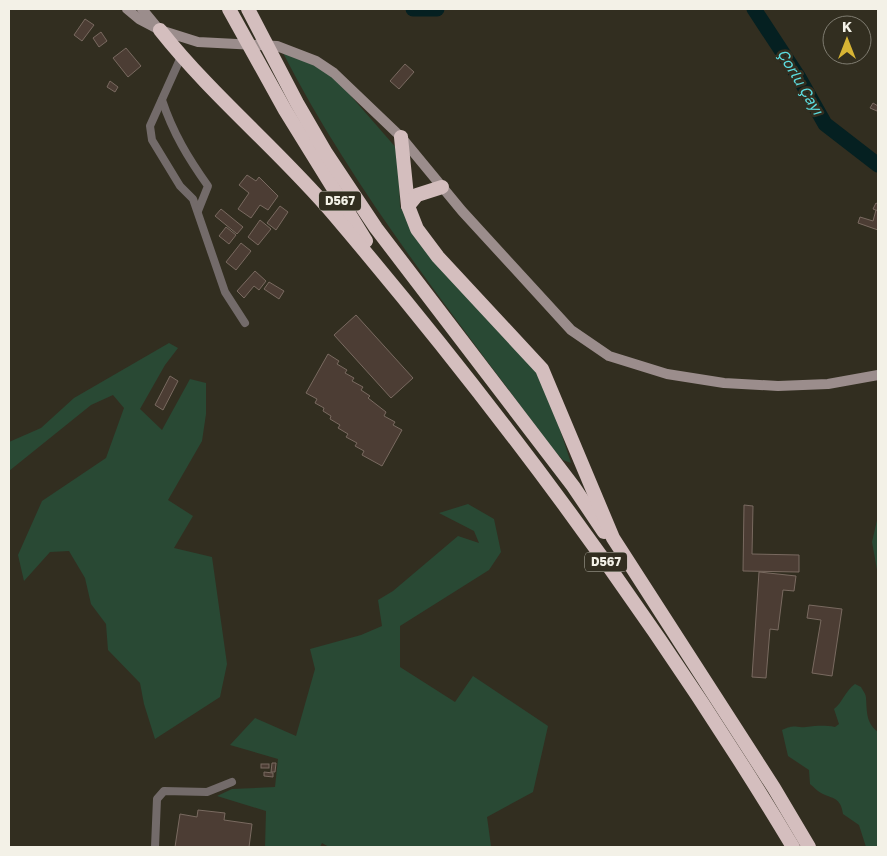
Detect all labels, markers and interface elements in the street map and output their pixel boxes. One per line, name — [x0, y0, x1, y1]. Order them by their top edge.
north arrow — [822, 15, 872, 65]
text: K — [842, 18, 852, 35]
water label: Çorlu Çayı — [773, 45, 828, 119]
road number: D567 — [319, 192, 361, 210]
road number: D567 — [585, 552, 627, 572]

